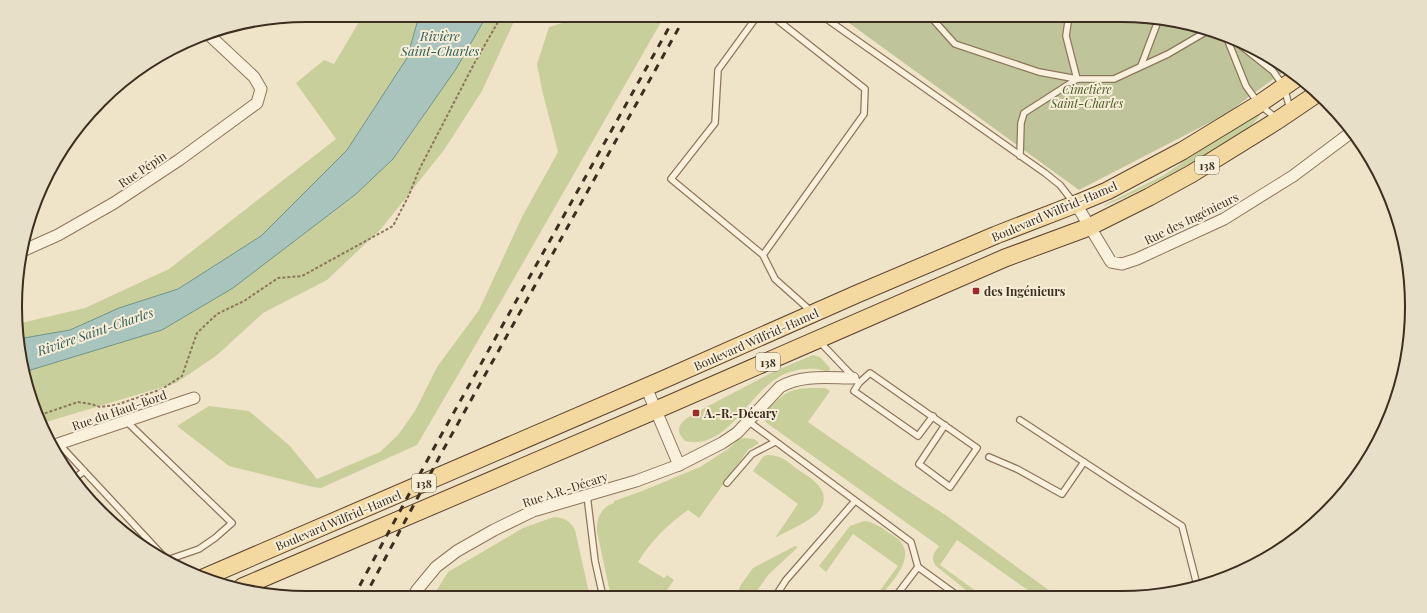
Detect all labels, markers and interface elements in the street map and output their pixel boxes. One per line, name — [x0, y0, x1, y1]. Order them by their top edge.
water label: Rivière Saint-Charles — [400, 27, 479, 59]
park label: Cimetière Saint-Charles — [1050, 81, 1124, 111]
street label: Rue Pépin — [115, 147, 169, 191]
road number: 138 — [1195, 156, 1219, 174]
street label: Boulevard Wilfrid-Hamel — [989, 177, 1120, 245]
street label: Rue des Ingénieurs — [1141, 188, 1241, 248]
place label: des Ingénieurs — [984, 283, 1066, 299]
marker: des Ingénieurs — [971, 286, 981, 296]
water label: Rivière Saint-Charles — [34, 303, 155, 359]
street label: Boulevard Wilfrid-Hamel — [691, 304, 821, 374]
road number: 138 — [756, 353, 780, 371]
street label: Rue du Haut-Bord — [70, 386, 168, 434]
place label: A.-R.-Décary — [703, 405, 778, 421]
marker: A.-R.-Décary — [691, 408, 701, 418]
street label: Rue A.R.-Décary — [520, 468, 610, 510]
road number: 138 — [412, 474, 436, 492]
street label: Boulevard Wilfrid-Hamel — [273, 486, 404, 554]

